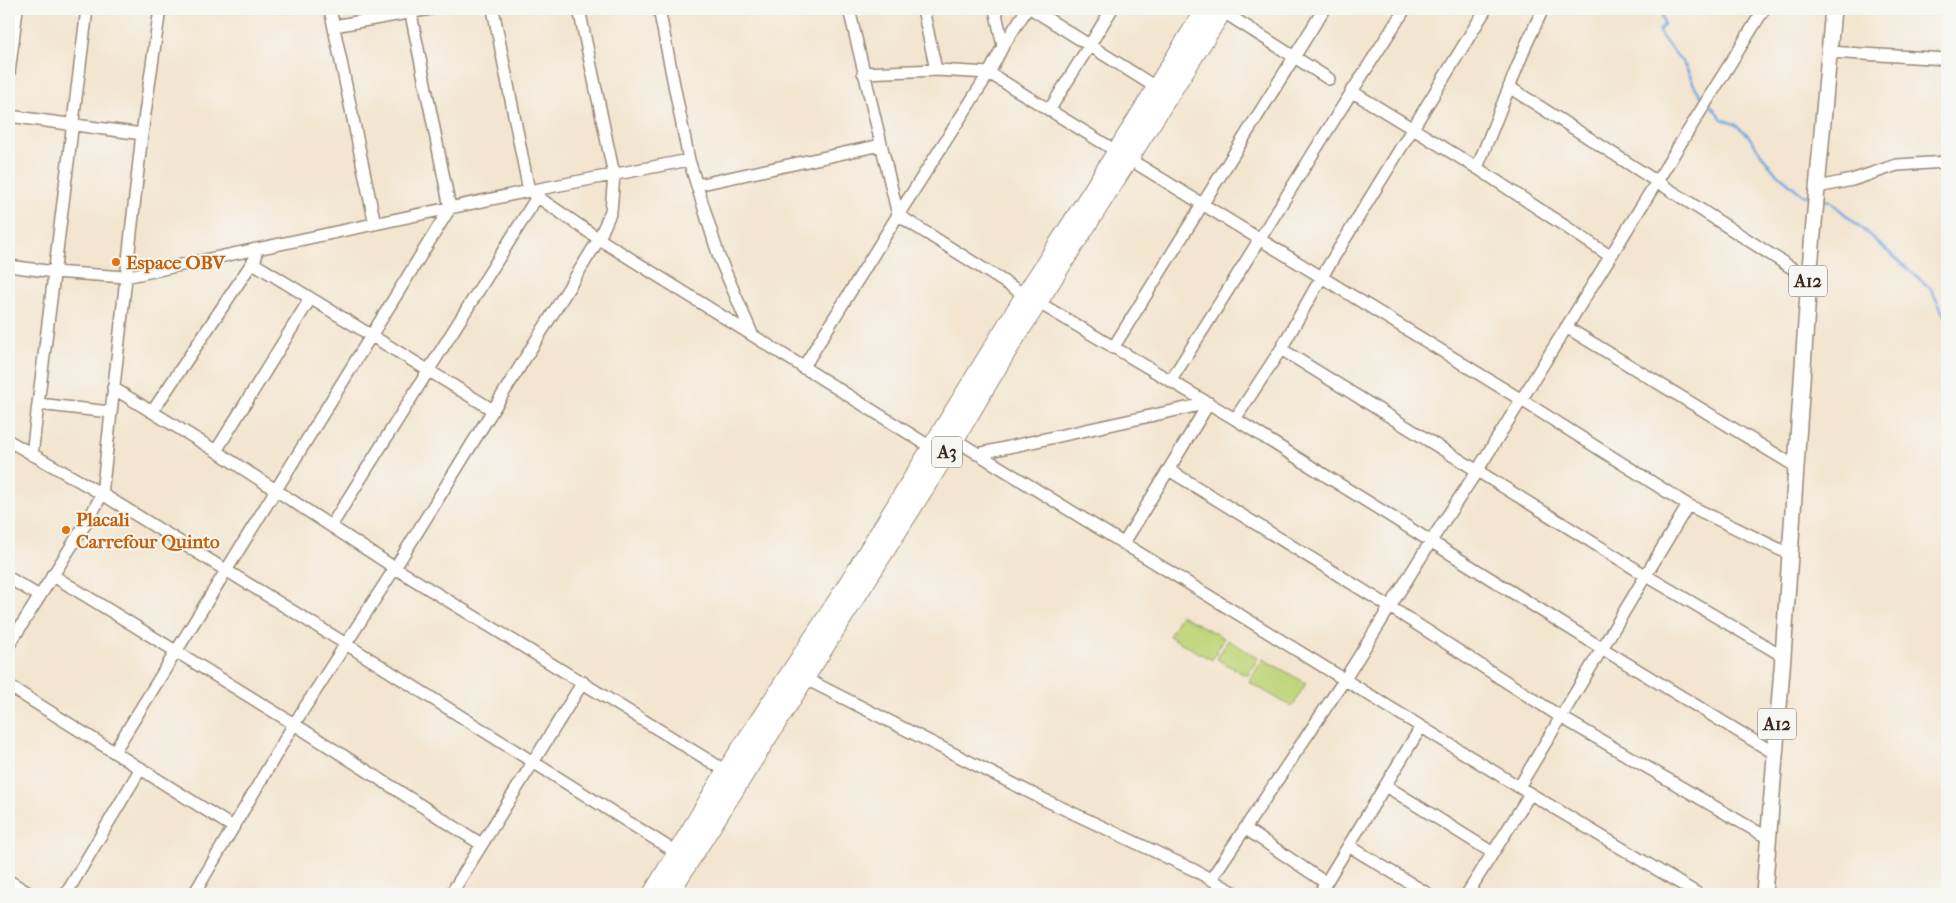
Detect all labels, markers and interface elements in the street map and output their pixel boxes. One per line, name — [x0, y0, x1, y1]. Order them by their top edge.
place label: Espace OBV — [126, 252, 227, 274]
marker: Espace OBV — [110, 256, 122, 268]
road number: A12 — [1789, 266, 1827, 296]
road number: A3 — [932, 437, 962, 468]
place label: Placali Carrefour Quinto — [76, 509, 220, 553]
marker: Placali Carrefour Quinto — [60, 524, 72, 536]
road number: A12 — [1758, 709, 1796, 740]

